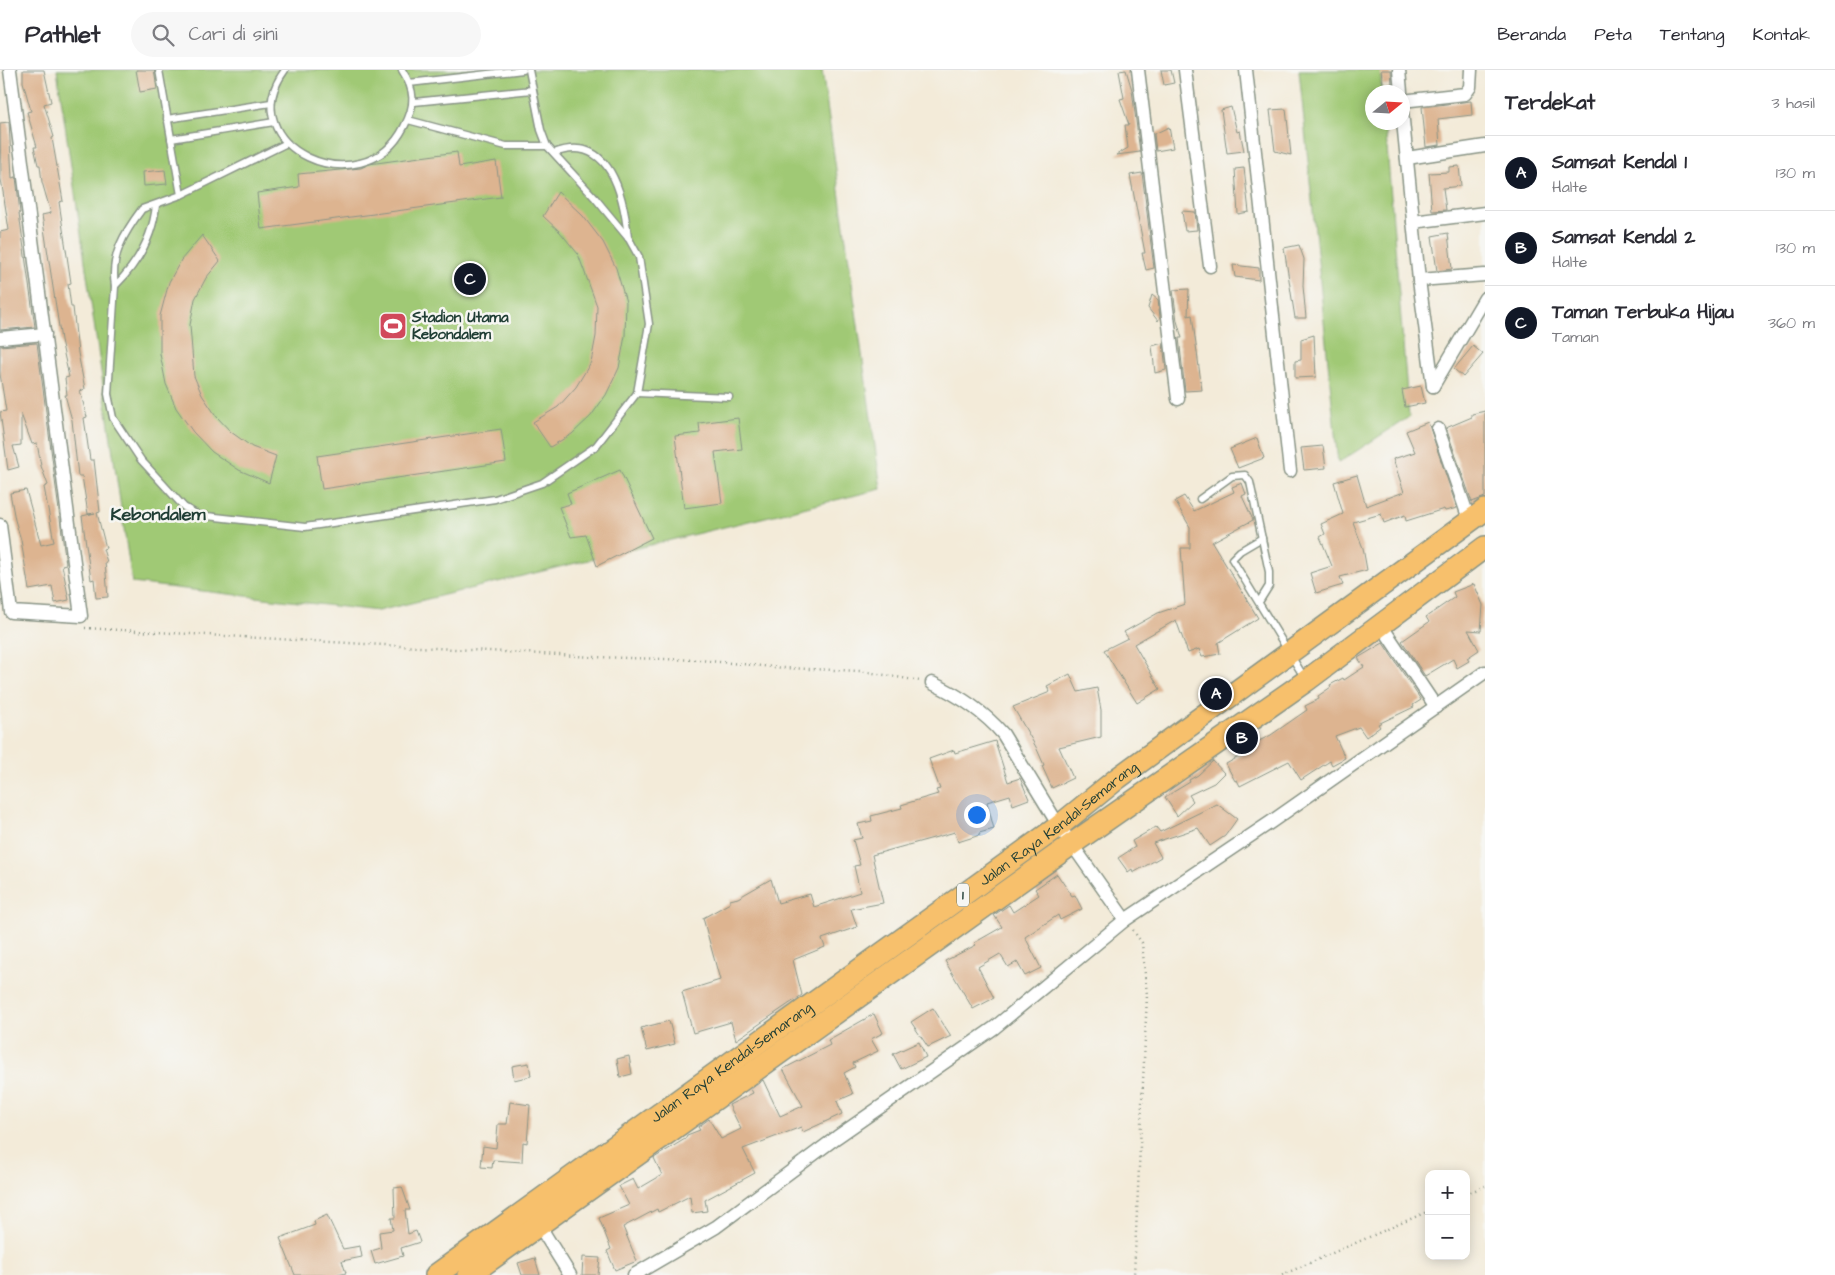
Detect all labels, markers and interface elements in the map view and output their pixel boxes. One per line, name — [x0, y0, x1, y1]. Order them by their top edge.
search box — [131, 12, 481, 57]
text: Pathlet — [25, 18, 101, 52]
icon: search — [149, 21, 177, 49]
text: Cari di sini — [189, 21, 278, 48]
text: Beranda — [1497, 22, 1566, 47]
text: Peta — [1594, 22, 1632, 47]
text: Tentang — [1660, 22, 1724, 47]
text: Kontak — [1752, 22, 1810, 47]
north arrow — [1365, 85, 1410, 130]
text: Terdekat — [1505, 88, 1595, 117]
text: 3 hasil — [1771, 92, 1815, 114]
text: Samsat Kendal 1 — [1552, 149, 1687, 176]
text: A — [1516, 162, 1526, 184]
text: 130 m — [1776, 162, 1815, 184]
text: Halte — [1552, 176, 1587, 198]
text: Samsat Kendal 2 — [1552, 224, 1695, 251]
text: B — [1515, 237, 1527, 259]
text: 130 m — [1776, 237, 1815, 259]
text: Halte — [1552, 251, 1587, 273]
pin: C — [454, 260, 486, 298]
text: Taman Terbuka Hijau — [1552, 299, 1734, 326]
place label: Stadion Utama Kebondalem — [411, 307, 509, 345]
sports icon: Stadion Utama Kebondalem — [378, 311, 408, 341]
text: C — [1515, 312, 1527, 334]
text: 360 m — [1768, 312, 1815, 334]
text: Taman — [1552, 326, 1599, 348]
district label: Kebondalem — [111, 502, 206, 527]
pin: A — [1200, 675, 1232, 713]
pin: B — [1226, 719, 1258, 757]
street label: Jalan Raya Kendal-Semarang — [975, 756, 1143, 891]
your location — [964, 802, 990, 828]
road number: 1 — [957, 884, 969, 906]
street label: Jalan Raya Kendal-Semarang — [646, 997, 817, 1128]
map controls — [1425, 1170, 1470, 1260]
button: + — [1425, 1170, 1470, 1215]
button: − — [1425, 1215, 1470, 1260]

